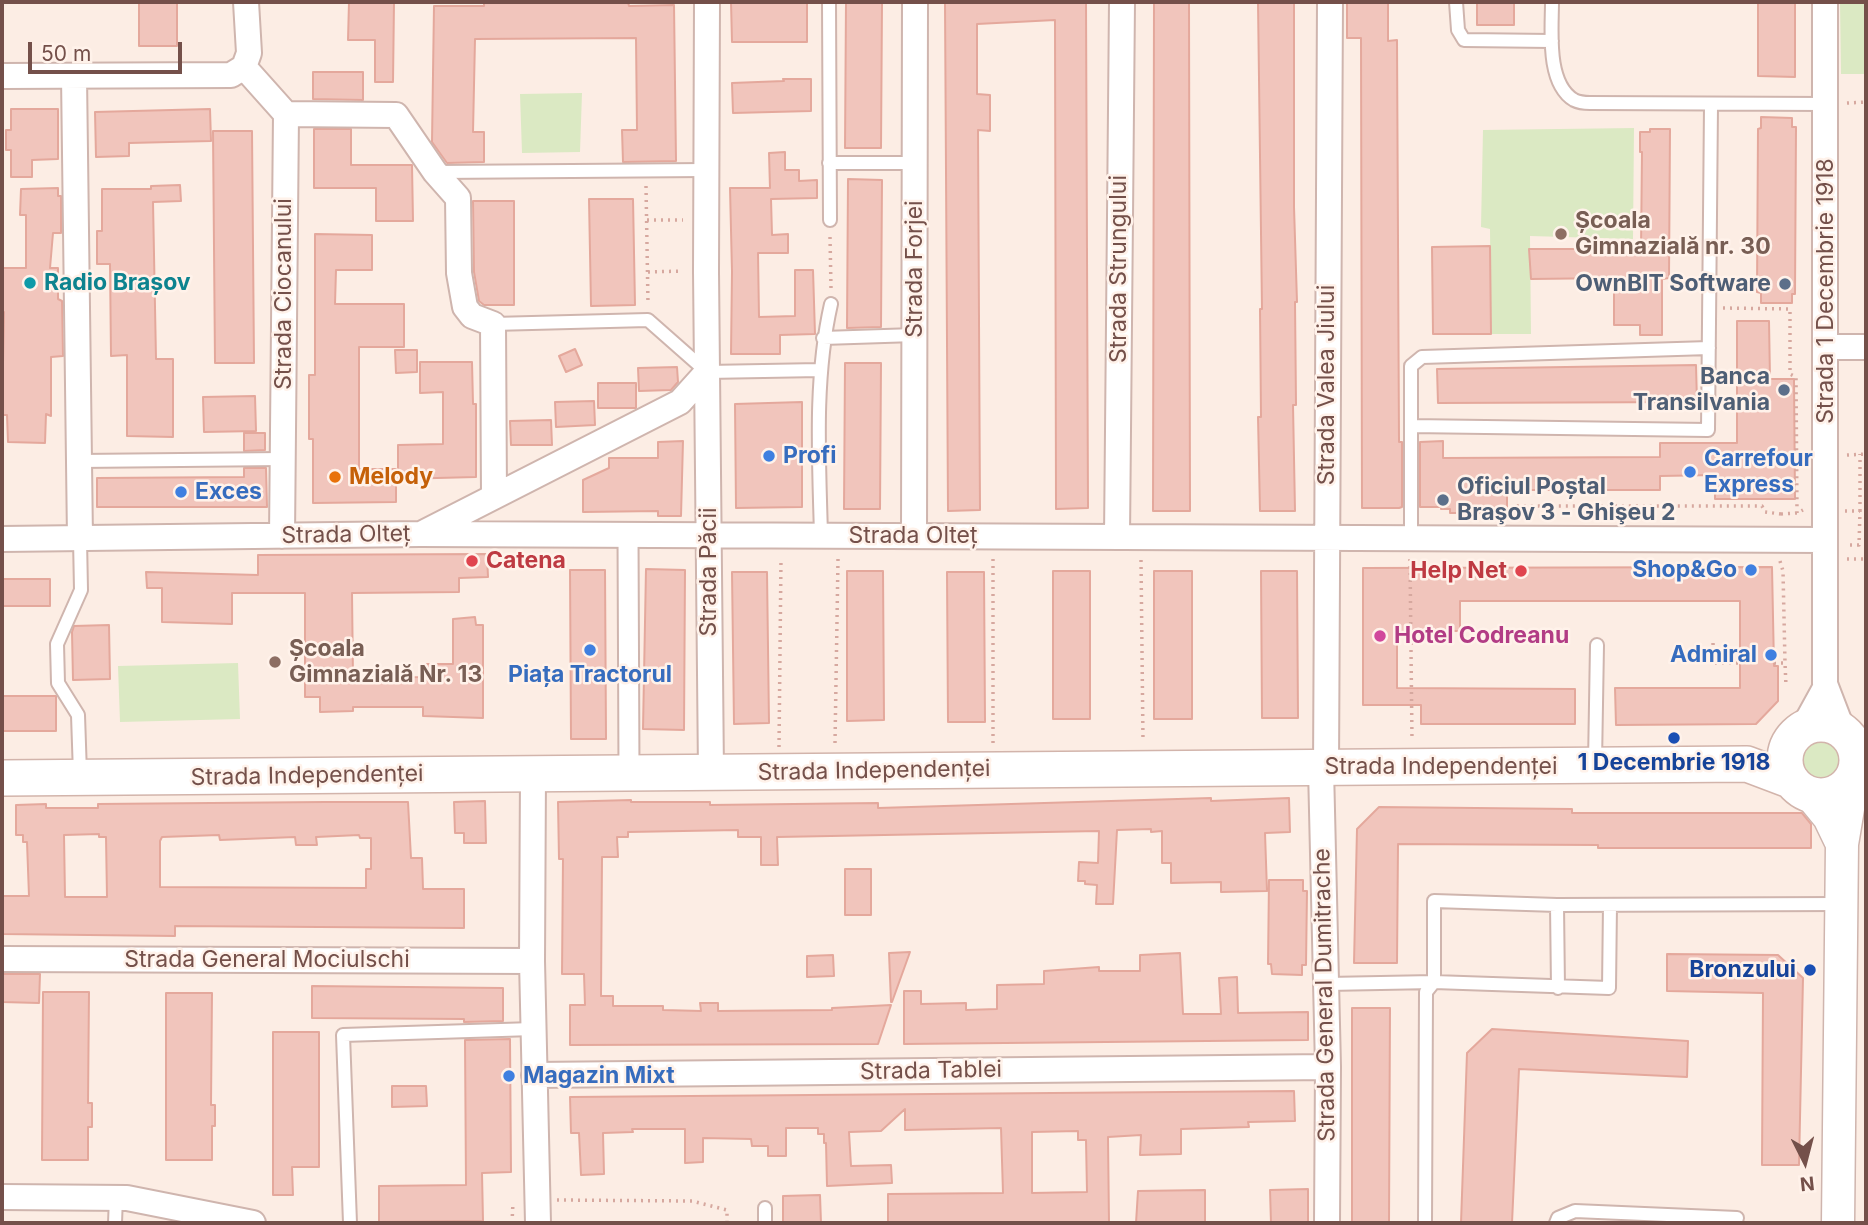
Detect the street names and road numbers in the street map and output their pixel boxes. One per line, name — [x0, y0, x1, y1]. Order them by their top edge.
street label: Strada 1 Decembrie 1918 — [1812, 158, 1840, 424]
street label: Strada Strungului — [1105, 175, 1133, 363]
street label: Strada Ciocanului — [270, 198, 298, 390]
street label: Strada Forjei — [901, 200, 929, 338]
street label: Strada Valea Jiului — [1313, 285, 1341, 485]
street label: Strada Păcii — [695, 507, 723, 637]
street label: Strada Olteț — [281, 520, 411, 550]
street label: Strada Olteț — [848, 522, 978, 550]
street label: Strada Independenței — [1324, 753, 1558, 781]
street label: Strada Independenței — [757, 755, 991, 787]
street label: Strada Independenței — [190, 760, 424, 792]
street label: Strada General Dumitrache — [1309, 848, 1341, 1142]
street label: Strada General Mociulschi — [124, 946, 410, 974]
street label: Strada Tablei — [860, 1056, 1002, 1086]

